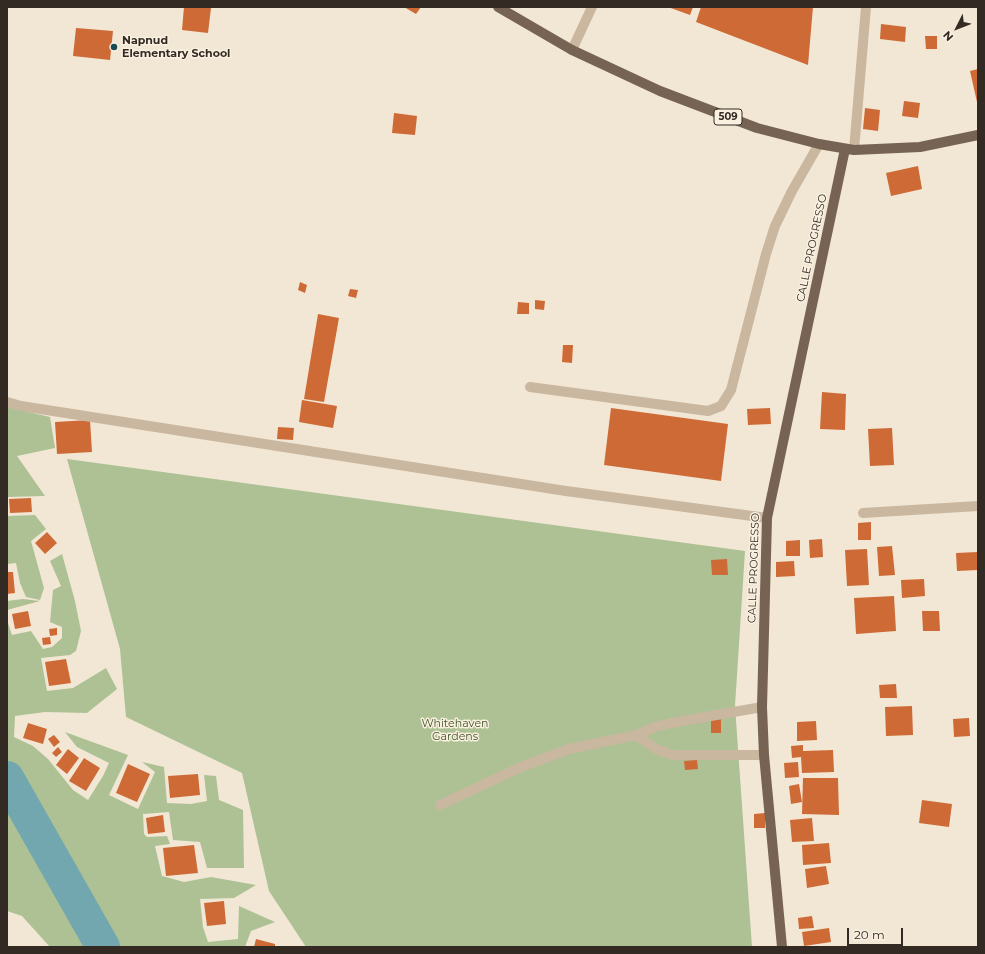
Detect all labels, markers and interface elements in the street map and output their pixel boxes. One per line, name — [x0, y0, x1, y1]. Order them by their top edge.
north arrow — [937, 8, 977, 48]
text: N — [940, 28, 956, 44]
place label: Napnud Elementary School — [122, 34, 230, 60]
marker: Napnud Elementary School — [109, 42, 119, 52]
road number: 509 — [714, 109, 742, 125]
street label: CALLE PROGRESSO — [794, 193, 830, 303]
street label: CALLE PROGRESSO — [745, 513, 763, 623]
park label: Whitehaven Gardens — [422, 717, 488, 743]
scale bar — [849, 920, 905, 946]
text: 20 m — [854, 927, 885, 942]

